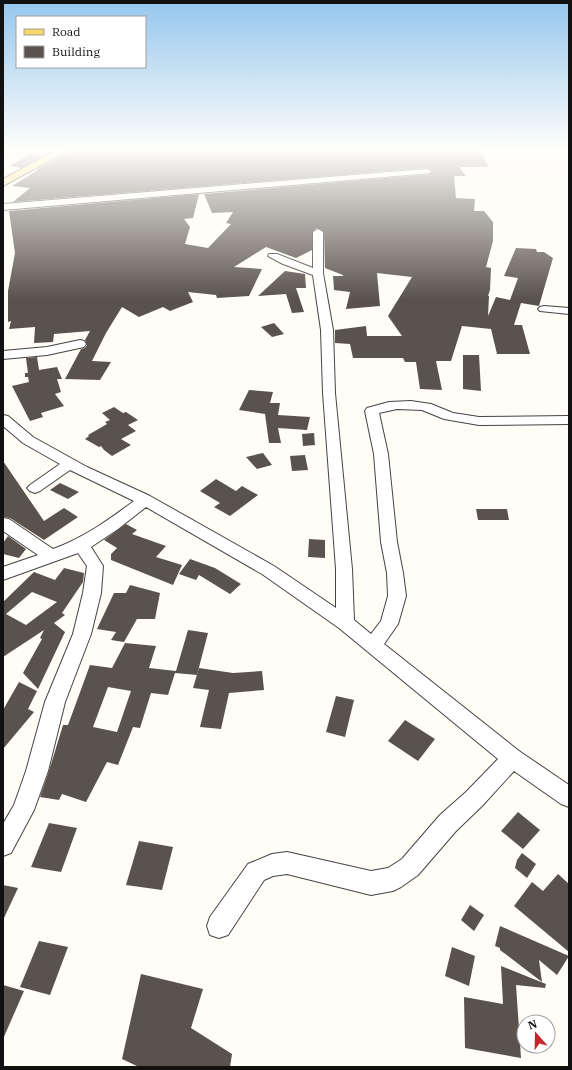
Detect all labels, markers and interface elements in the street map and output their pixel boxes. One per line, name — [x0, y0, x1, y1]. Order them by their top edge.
legend — [16, 16, 146, 68]
text: Road — [52, 24, 81, 39]
text: Building — [52, 44, 100, 59]
north arrow — [516, 1014, 556, 1054]
text: N — [526, 1016, 539, 1033]

